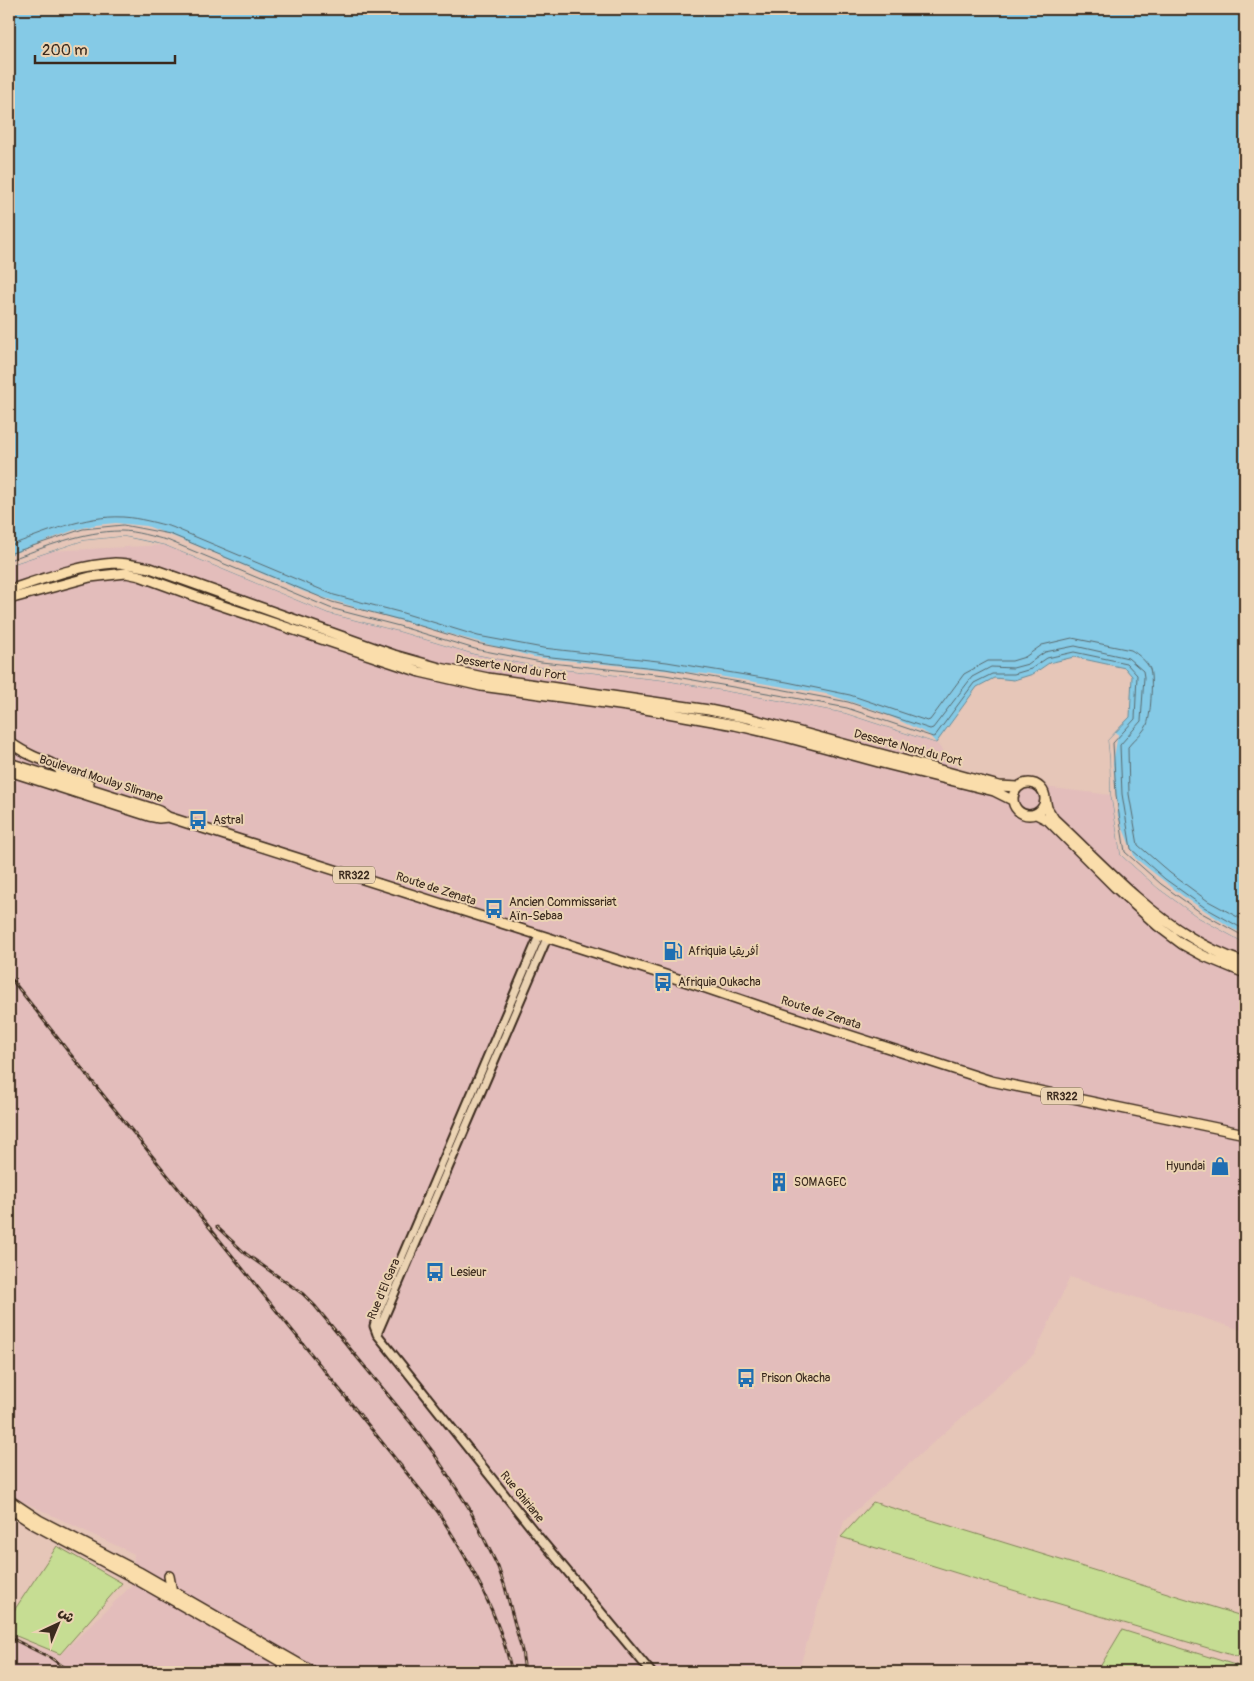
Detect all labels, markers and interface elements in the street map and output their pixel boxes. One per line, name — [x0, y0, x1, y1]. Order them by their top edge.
scale bar — [35, 32, 175, 64]
text: 200 m — [42, 41, 87, 60]
street label: Desserte Nord du Port — [455, 652, 567, 684]
street label: Desserte Nord du Port — [852, 726, 964, 770]
street label: Boulevard Moulay Slimane — [37, 752, 165, 806]
bus stop icon: Astral — [187, 809, 209, 831]
place label: Astral — [213, 813, 244, 828]
road number: RR322 — [333, 866, 375, 884]
street label: Route de Zenata — [394, 869, 478, 909]
place label: Ancien Commissariat Aïn-Sebaa — [509, 895, 617, 924]
bus stop icon: Ancien Commissariat Aïn-Sebaa — [483, 898, 505, 920]
fuel station icon: Afriquia أفريقيا — [662, 940, 684, 962]
place label: Afriquia أفريقيا — [688, 944, 758, 959]
bus stop icon: Afriquia Oukacha — [652, 971, 674, 993]
place label: Afriquia Oukacha — [678, 975, 761, 990]
street label: Route de Zenata — [779, 993, 863, 1033]
road number: RR322 — [1041, 1088, 1083, 1104]
shop icon: Hyundai — [1209, 1155, 1231, 1177]
place label: Hyundai — [1166, 1159, 1205, 1174]
building icon: SOMAGEC — [768, 1171, 790, 1193]
place label: SOMAGEC — [794, 1175, 847, 1190]
street label: Rue d'El Gara — [364, 1256, 404, 1322]
bus stop icon: Lesieur — [424, 1261, 446, 1283]
place label: Lesieur — [450, 1265, 487, 1280]
bus stop icon: Prison Okacha — [735, 1367, 757, 1389]
place label: Prison Okacha — [761, 1371, 831, 1386]
street label: Rue Ghiriane — [497, 1468, 547, 1526]
north arrow — [32, 1598, 82, 1648]
text: ش — [55, 1604, 78, 1626]

